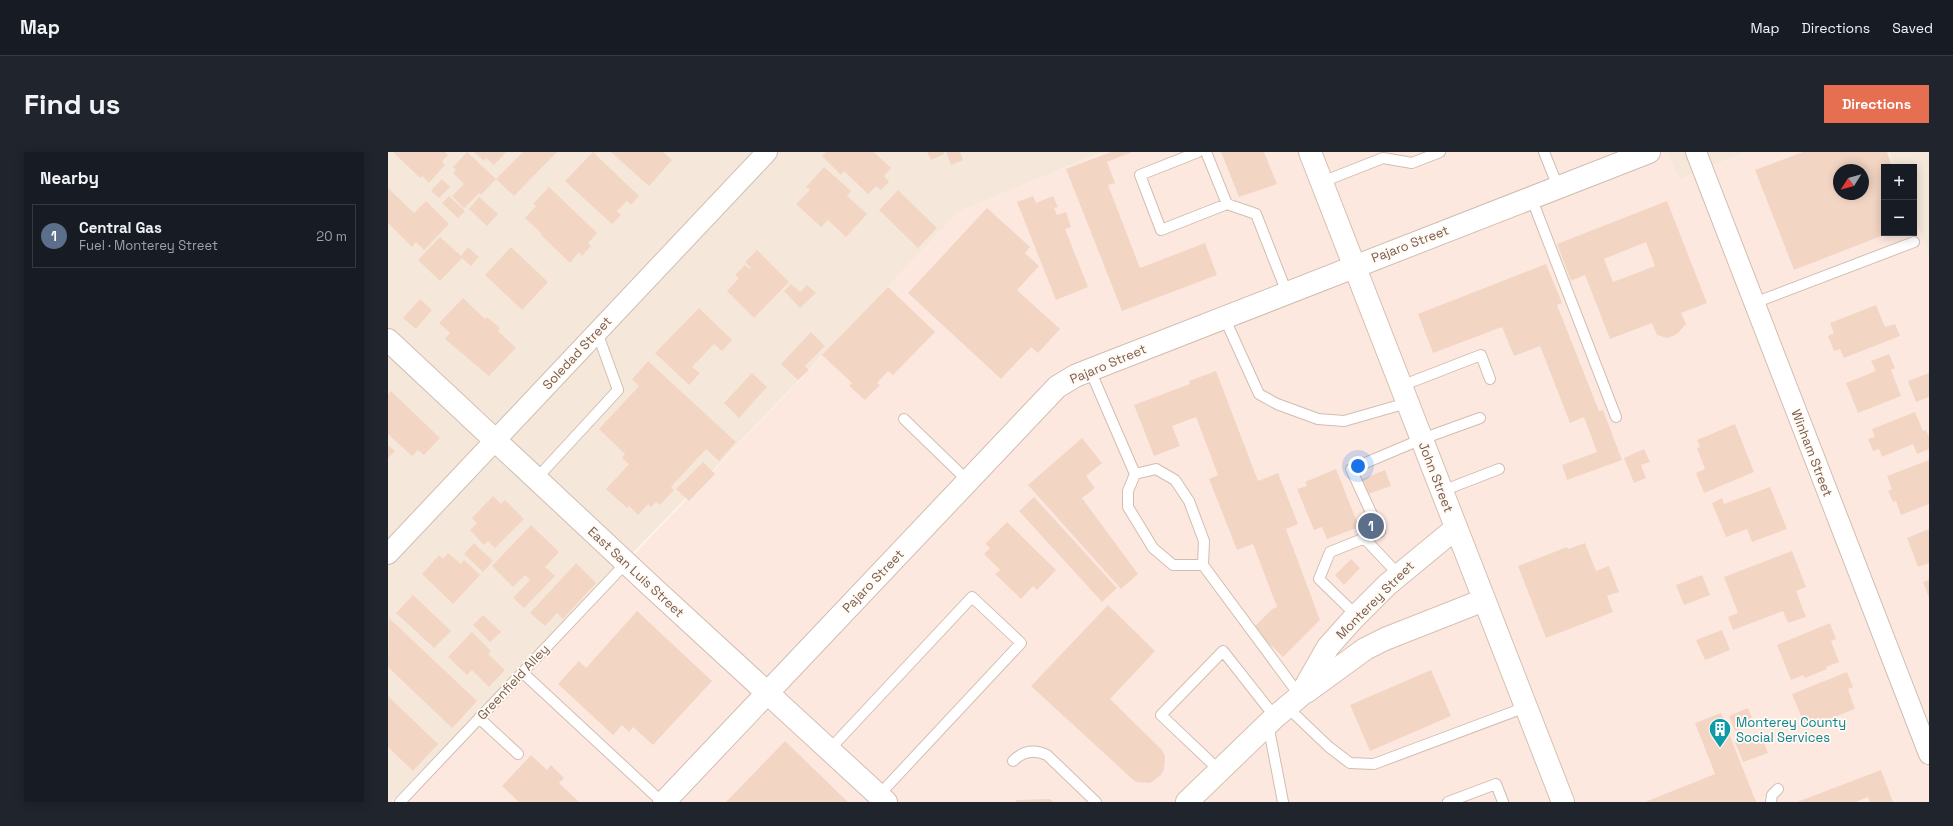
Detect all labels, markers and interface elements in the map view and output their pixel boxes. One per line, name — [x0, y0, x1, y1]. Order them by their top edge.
text: Map — [20, 15, 60, 40]
text: Map — [1750, 19, 1780, 37]
text: Directions — [1802, 19, 1870, 37]
text: Saved — [1892, 19, 1933, 37]
button: Directions — [1824, 85, 1929, 123]
text: Find us — [24, 86, 121, 122]
north arrow — [1833, 164, 1869, 200]
map controls — [1881, 164, 1917, 236]
button: + — [1881, 164, 1917, 200]
text: Nearby — [40, 167, 99, 189]
button: − — [1881, 200, 1917, 236]
text: Central Gas — [79, 218, 162, 237]
street label: Pajaro Street — [1369, 221, 1451, 267]
text: 1 — [51, 228, 57, 245]
text: 20 m — [316, 228, 347, 245]
text: Fuel · Monterey Street — [79, 237, 218, 254]
street label: Soledad Street — [539, 313, 615, 393]
street label: Pajaro Street — [1067, 340, 1149, 388]
street label: Winham Street — [1788, 407, 1836, 499]
street label: John Street — [1415, 439, 1457, 515]
your location — [1348, 456, 1368, 476]
pin: 1 — [1358, 511, 1384, 541]
street label: East San Luis Street — [584, 523, 688, 621]
street label: Pajaro Street — [839, 546, 907, 616]
street label: Monterey Street — [1332, 557, 1418, 643]
street label: Greenfield Alley — [473, 640, 553, 724]
place label: Monterey County Social Services — [1736, 714, 1846, 746]
building icon: Monterey County Social Services — [1707, 716, 1733, 749]

